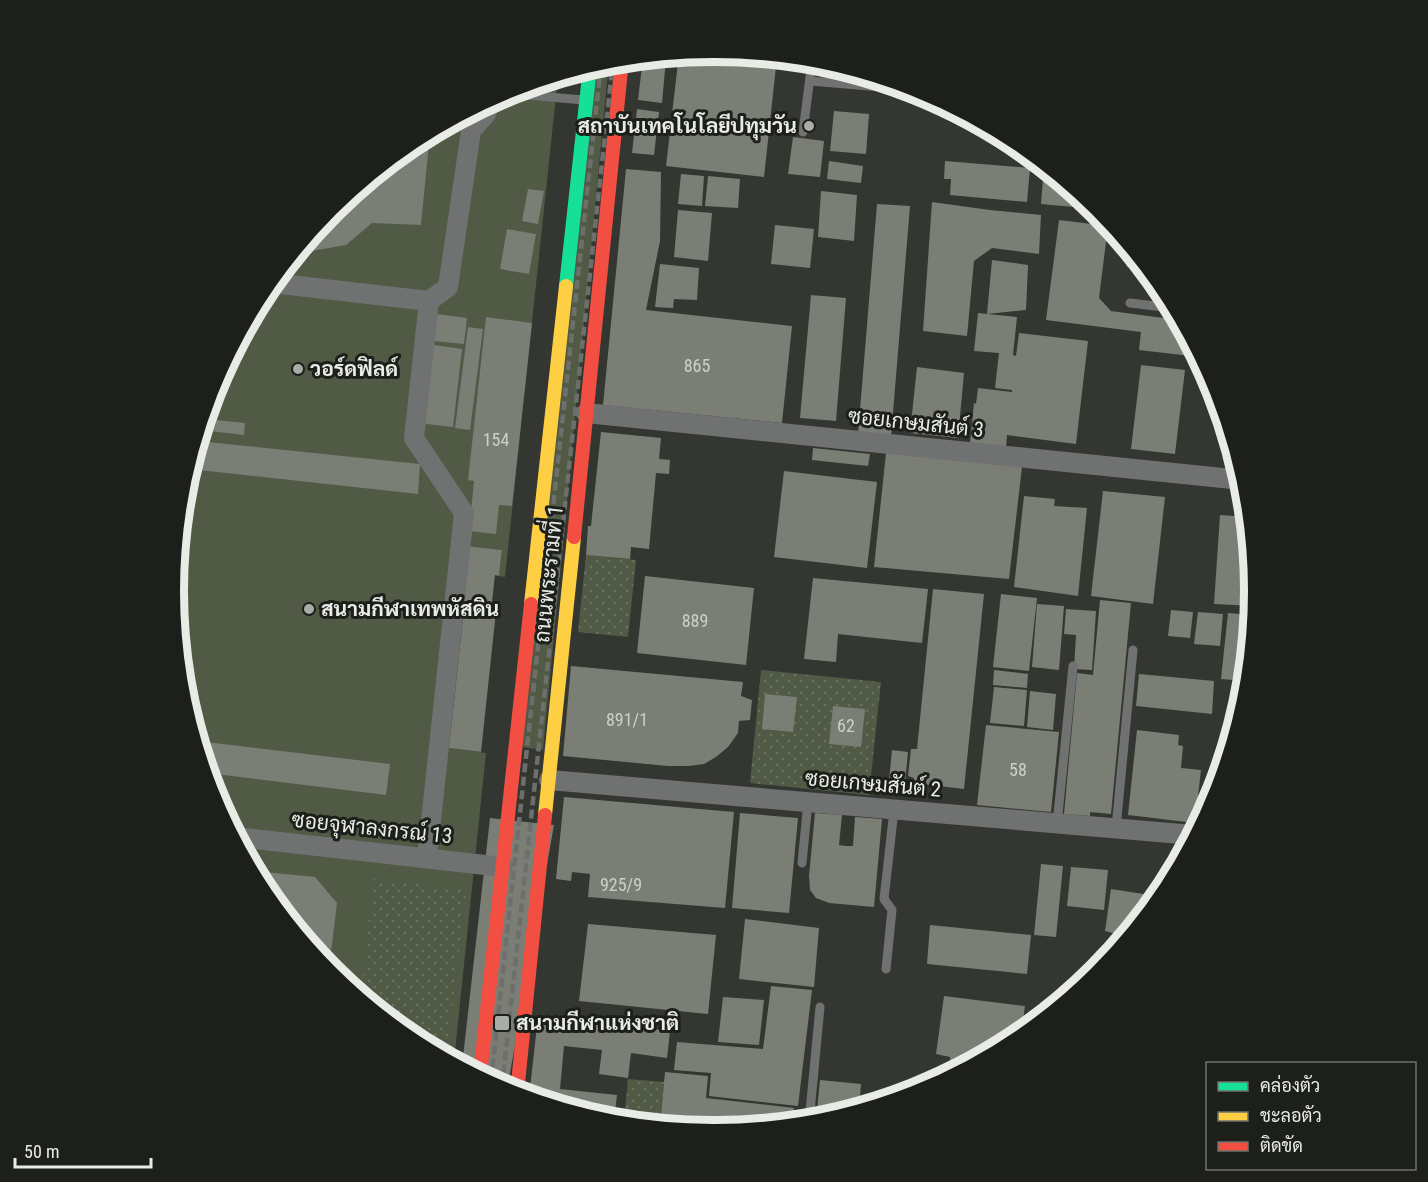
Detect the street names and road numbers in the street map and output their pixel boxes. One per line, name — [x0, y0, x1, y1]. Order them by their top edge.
street label: ซอยเกษมสันต์ 3 — [847, 402, 985, 442]
street label: ถนนพระรามที่ 1 — [522, 503, 568, 644]
street label: ซอยเกษมสันต์ 2 — [804, 764, 942, 802]
street label: ซอยจุฬาลงกรณ์ 13 — [290, 806, 454, 850]

